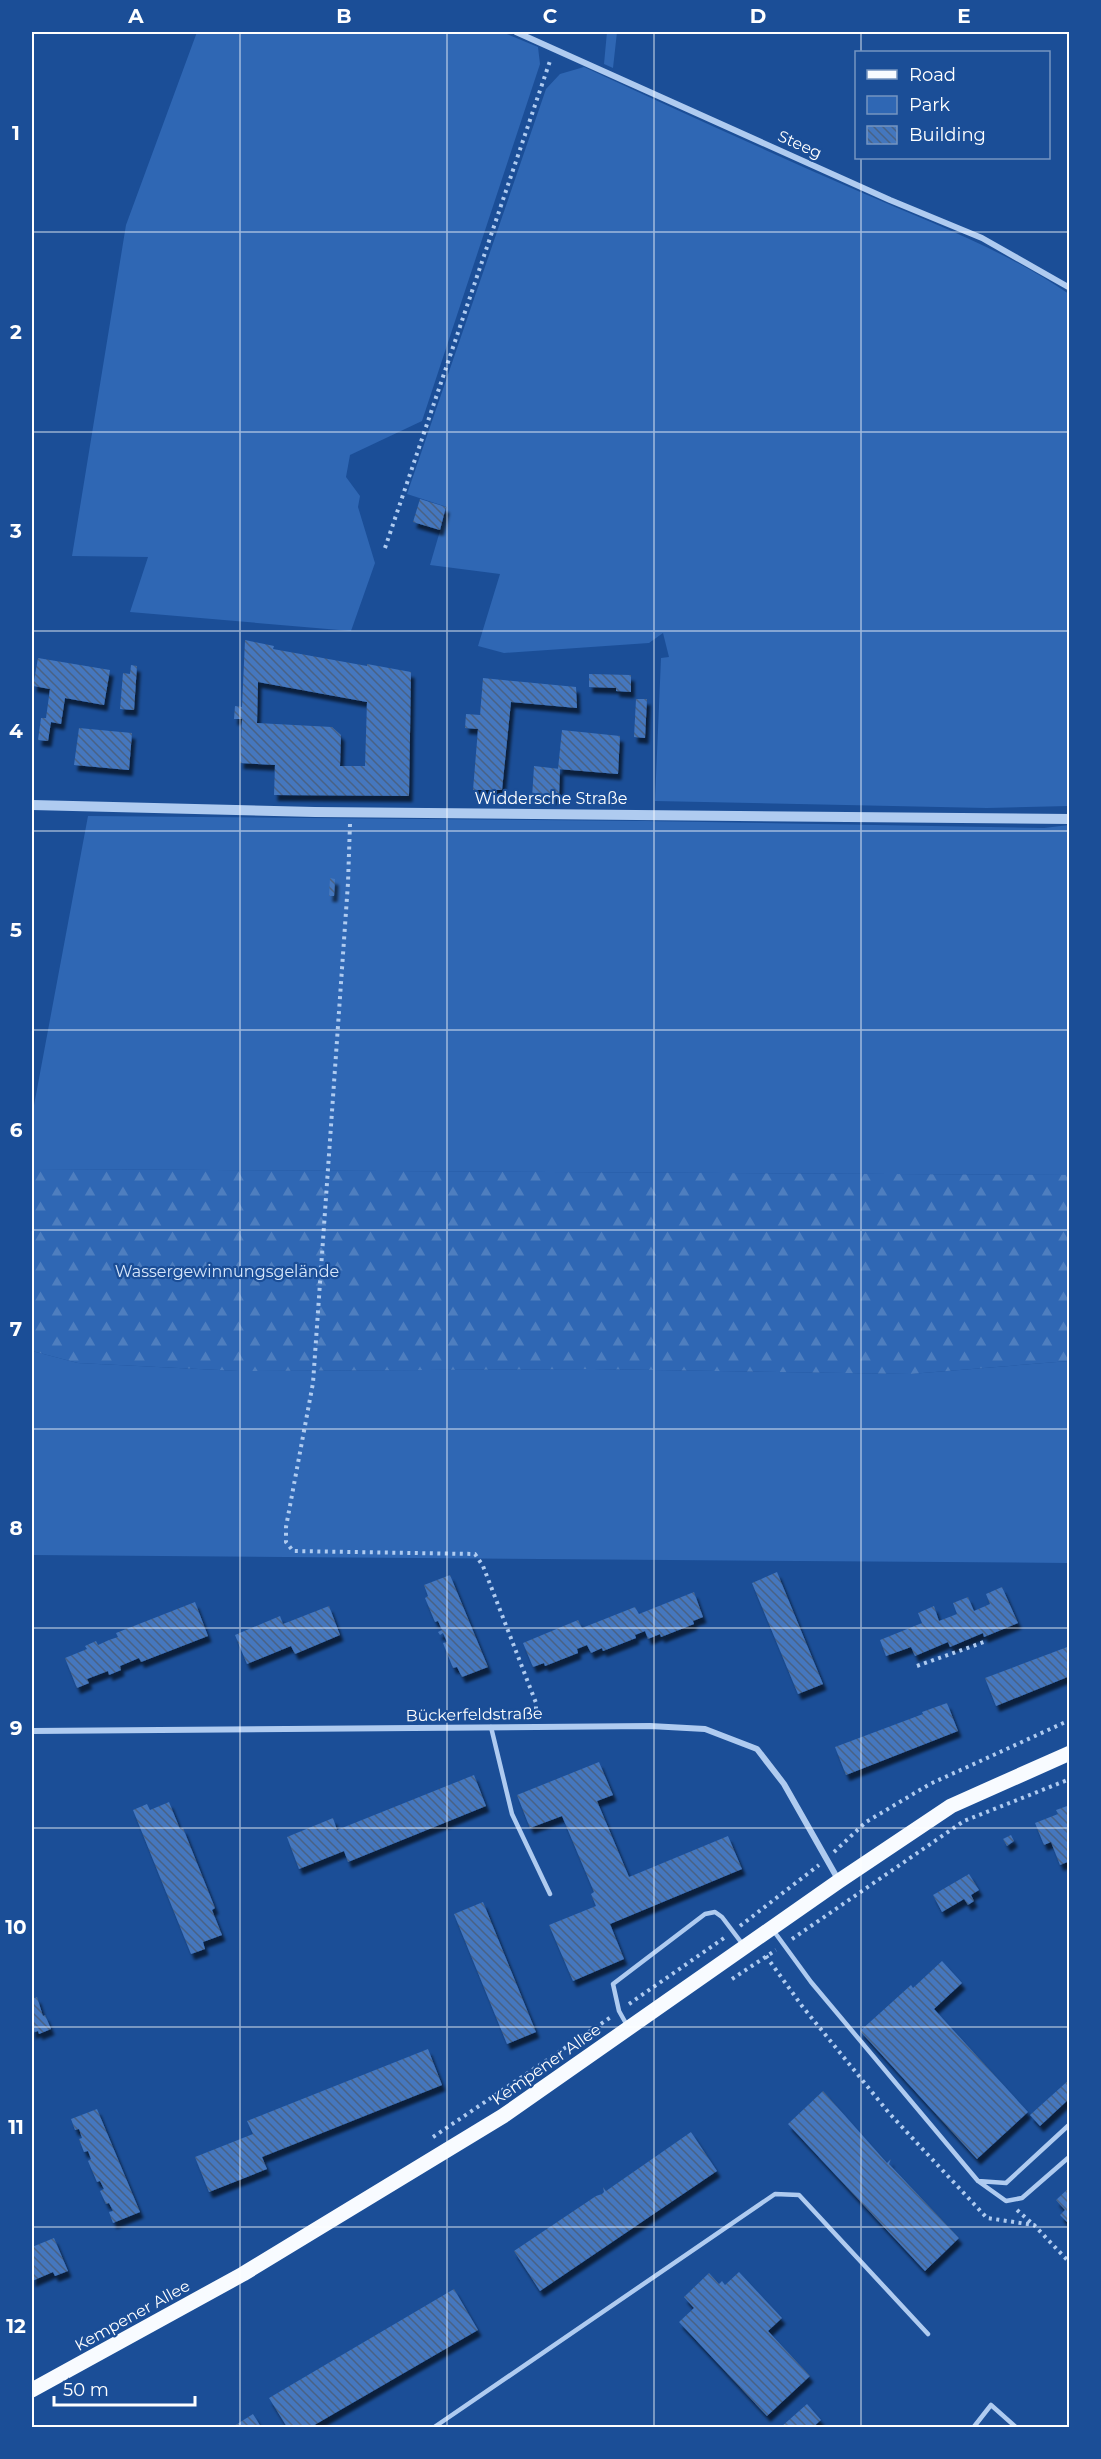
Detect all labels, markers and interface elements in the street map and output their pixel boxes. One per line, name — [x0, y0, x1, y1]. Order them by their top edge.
text: A — [127, 4, 144, 28]
text: B — [336, 4, 352, 28]
text: C — [543, 4, 558, 28]
text: D — [750, 4, 766, 28]
text: E — [957, 4, 971, 28]
legend — [855, 51, 1050, 159]
text: Road — [909, 64, 956, 86]
text: Park — [909, 94, 950, 116]
text: 1 — [12, 121, 20, 145]
text: Building — [909, 124, 986, 146]
street label: Steeg — [775, 126, 825, 163]
text: 2 — [10, 320, 22, 344]
text: 3 — [9, 519, 22, 543]
text: 4 — [9, 719, 23, 743]
street label: Widdersche Straße — [475, 789, 627, 808]
text: 5 — [10, 918, 22, 942]
text: 6 — [10, 1118, 23, 1142]
park label: Wassergewinnungsgelände — [115, 1262, 339, 1281]
text: 7 — [10, 1317, 22, 1341]
text: 8 — [9, 1516, 23, 1540]
street label: Bückerfeldstraße — [405, 1704, 543, 1725]
text: 9 — [10, 1716, 22, 1740]
text: 10 — [5, 1915, 27, 1939]
street label: Kempener Allee — [488, 2020, 604, 2109]
text: 11 — [8, 2115, 24, 2139]
street label: Kempener Allee — [71, 2276, 193, 2355]
text: 12 — [6, 2314, 26, 2338]
scale bar — [54, 2369, 195, 2407]
text: 50 m — [63, 2379, 109, 2401]

